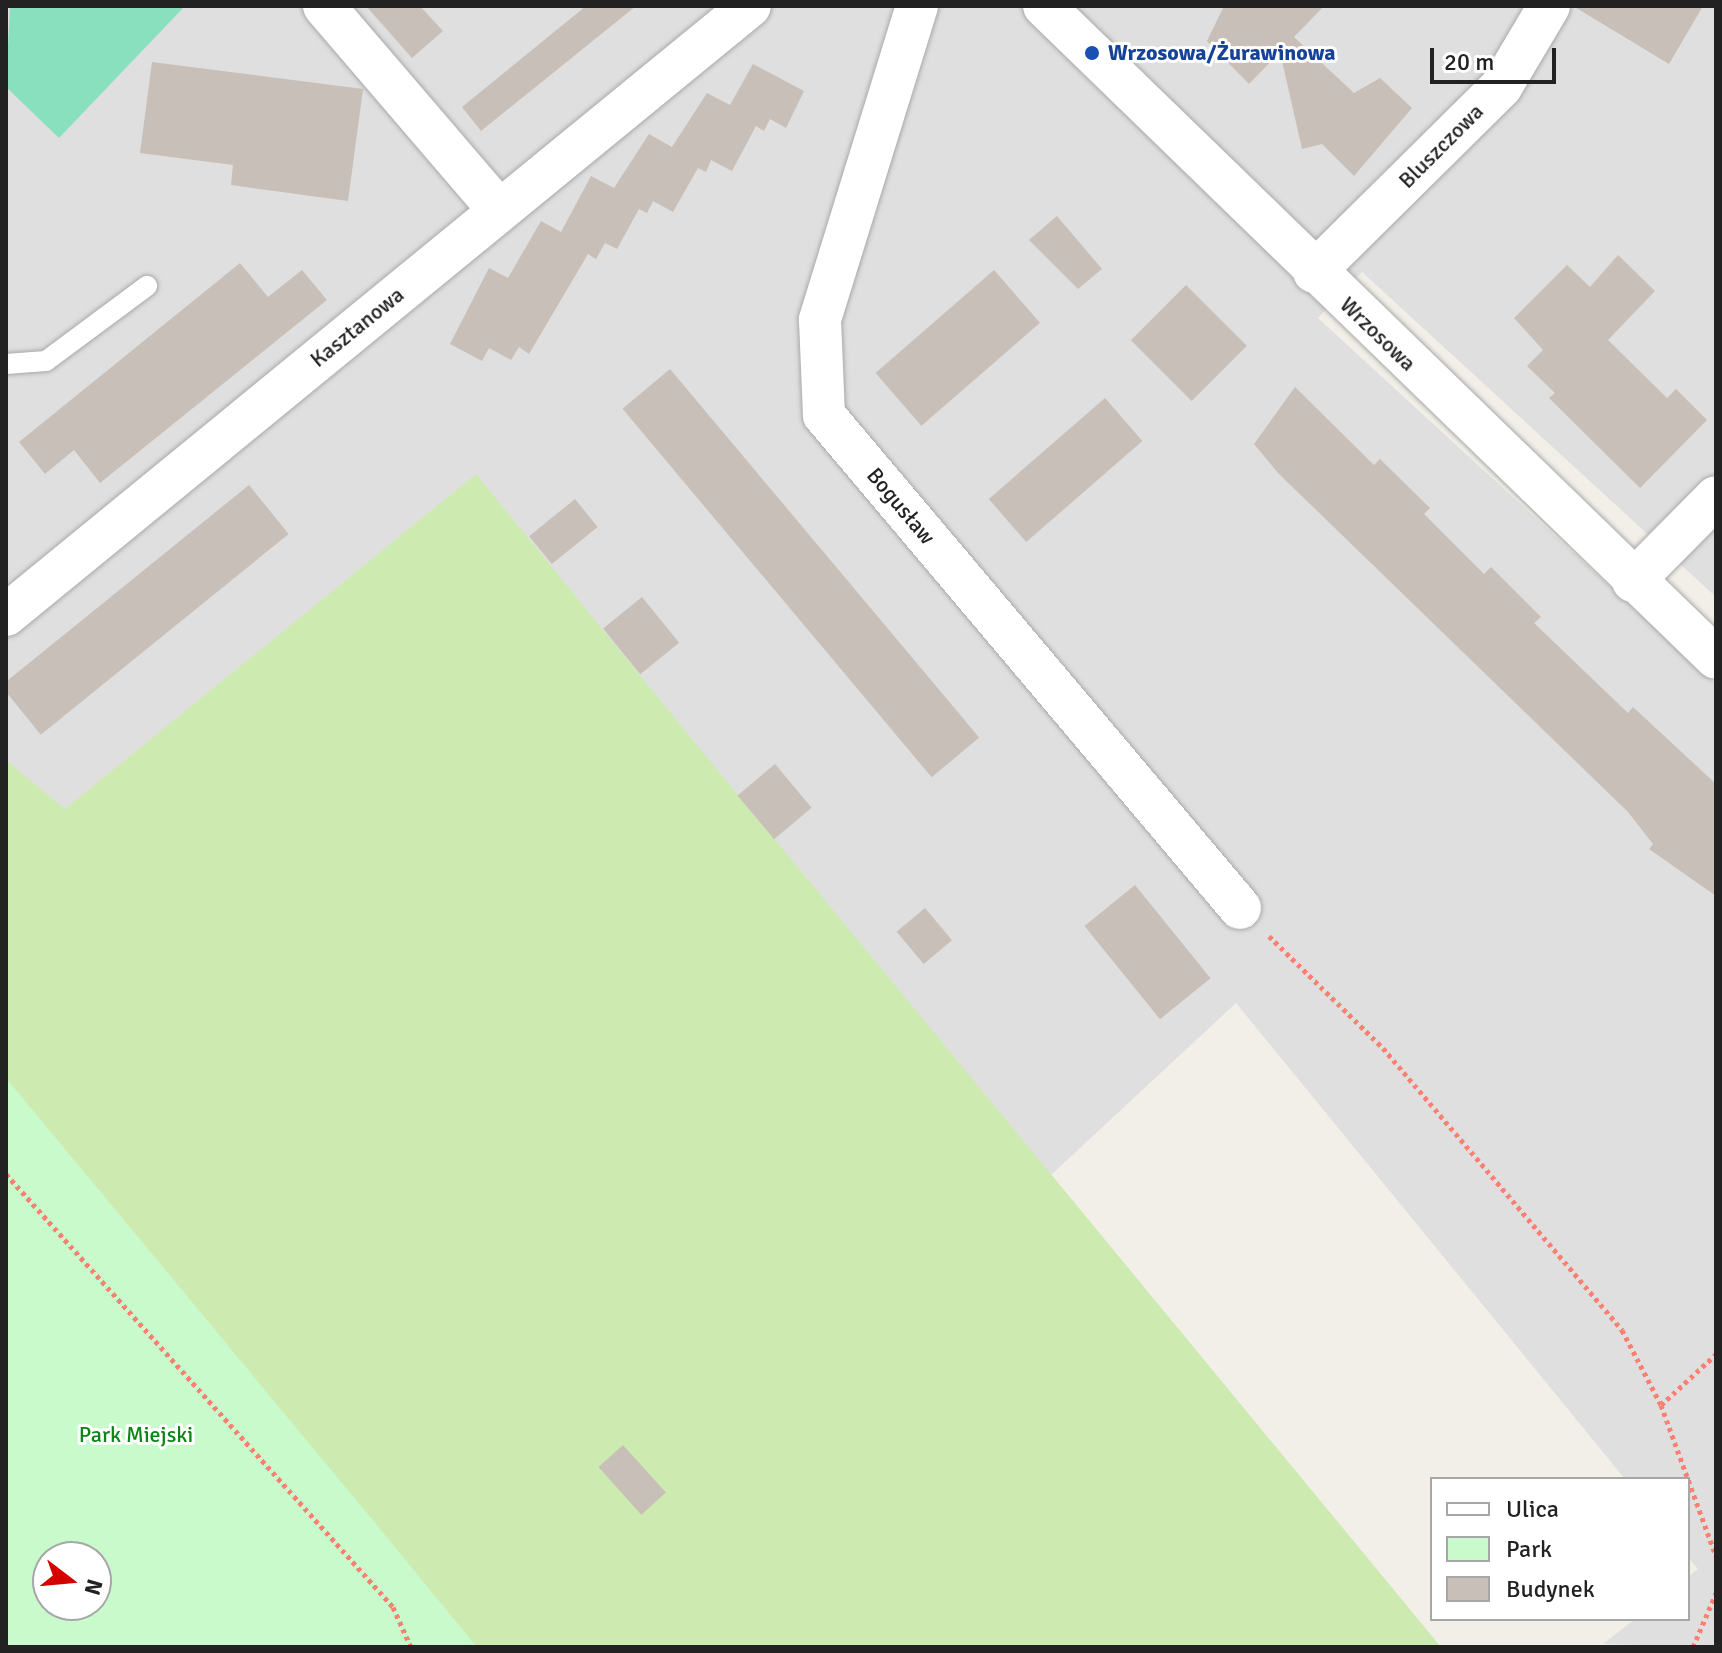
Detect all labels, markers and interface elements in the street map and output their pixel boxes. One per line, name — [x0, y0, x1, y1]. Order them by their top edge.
scale bar — [1434, 32, 1560, 82]
place label: Wrzosowa/Żurawinowa — [1108, 40, 1335, 66]
marker: Wrzosowa/Żurawinowa — [1083, 44, 1101, 62]
text: 20 m — [1444, 47, 1494, 77]
street label: Bluszczowa — [1393, 98, 1489, 194]
street label: Kasztanowa — [305, 281, 409, 373]
street label: Wrzosowa — [1335, 291, 1421, 377]
street label: Bogusław — [861, 462, 941, 550]
park label: Park Miejski — [79, 1422, 193, 1448]
legend — [1430, 1477, 1690, 1621]
text: Ulica — [1506, 1494, 1559, 1524]
text: Park — [1506, 1534, 1552, 1564]
north arrow — [32, 1541, 112, 1621]
text: Budynek — [1506, 1574, 1595, 1604]
text: N — [79, 1576, 109, 1598]

